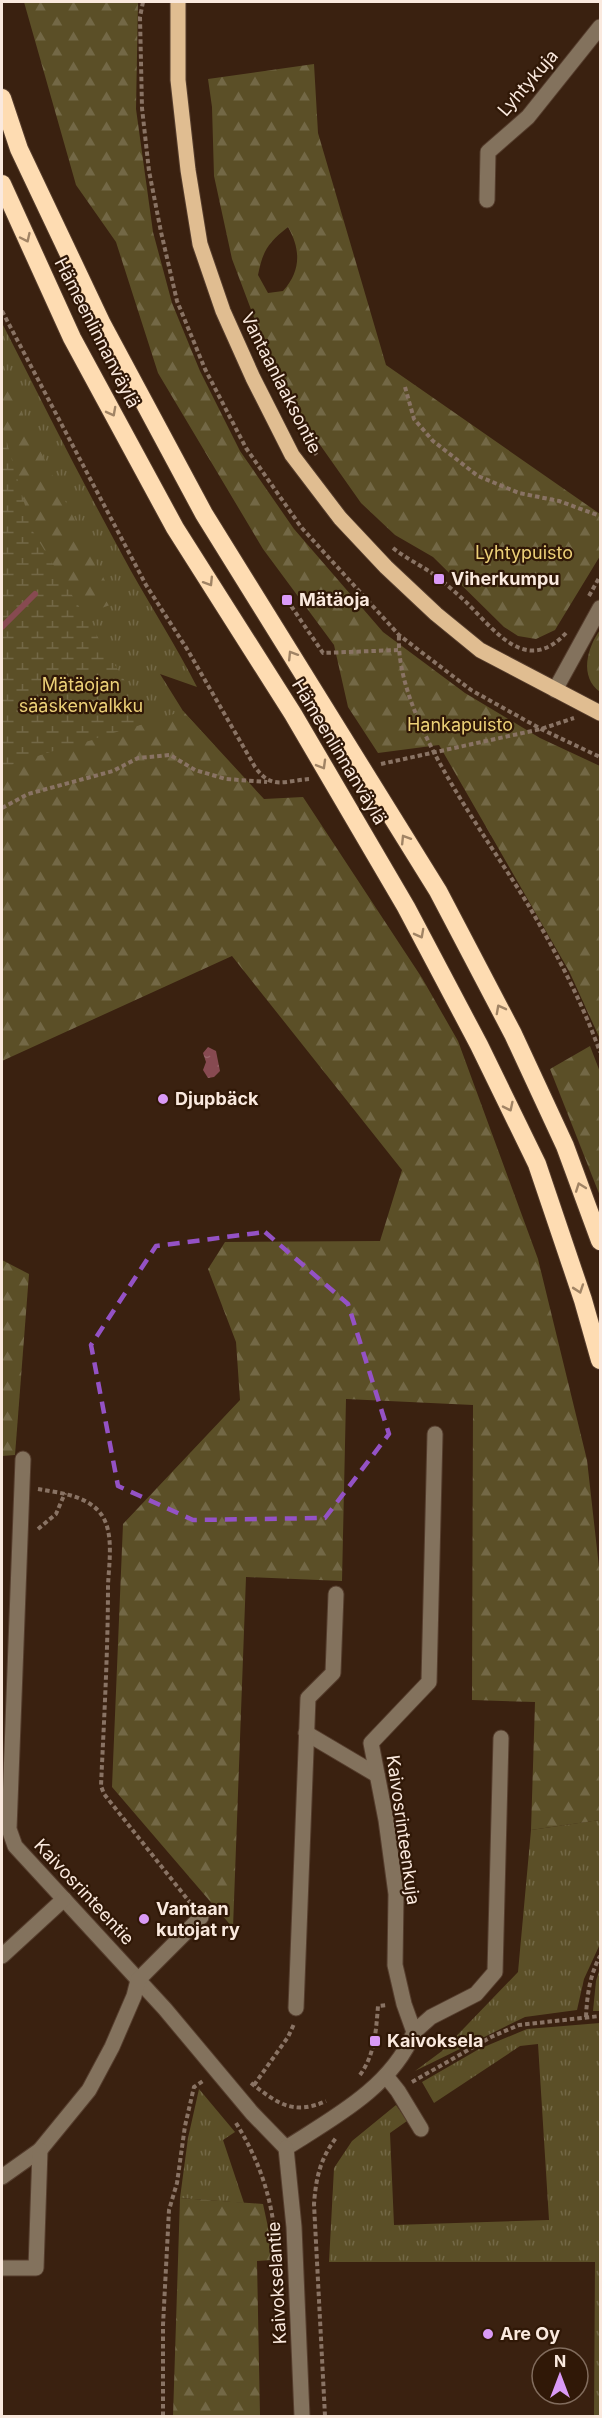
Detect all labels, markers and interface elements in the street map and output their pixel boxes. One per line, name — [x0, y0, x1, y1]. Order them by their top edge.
street label: Lyhtykuja — [493, 45, 562, 120]
one-way arrow — [19, 231, 31, 242]
street label: Hämeenlinnanväylä — [50, 254, 144, 411]
street label: Vantaanlaaksontie — [237, 309, 326, 457]
one-way arrow — [105, 406, 116, 417]
park label: Lyhtypuisto — [475, 542, 573, 563]
place label: Viherkumpu — [451, 568, 559, 589]
marker: Viherkumpu — [432, 572, 446, 586]
one-way arrow — [201, 576, 213, 586]
place label: Mätäoja — [299, 589, 370, 610]
marker: Mätäoja — [280, 593, 294, 607]
one-way arrow — [287, 651, 299, 661]
park label: Mätäojan sääskenvalkku — [19, 674, 143, 716]
street label: Hämeenlinnanväylä — [288, 675, 391, 828]
park label: Hankapuisto — [407, 714, 513, 735]
one-way arrow — [315, 759, 327, 769]
one-way arrow — [401, 835, 413, 845]
one-way arrow — [413, 927, 424, 938]
one-way arrow — [496, 1005, 507, 1015]
place label: Djupbäck — [175, 1088, 259, 1109]
marker: Djupbäck — [156, 1092, 170, 1106]
one-way arrow — [502, 1101, 514, 1112]
one-way arrow — [575, 1182, 588, 1192]
one-way arrow — [572, 1283, 585, 1294]
street label: Kaivosrinteenkuja — [383, 1754, 424, 1906]
street label: Kaivosrinteentie — [30, 1834, 139, 1949]
place label: Vantaan kutojat ry — [156, 1898, 240, 1940]
marker: Vantaan kutojat ry — [137, 1912, 151, 1926]
place label: Kaivoksela — [387, 2030, 483, 2051]
marker: Kaivoksela — [368, 2034, 382, 2048]
street label: Kaivokselantie — [263, 2221, 290, 2345]
place label: Are Oy — [500, 2323, 560, 2344]
marker: Are Oy — [481, 2327, 495, 2341]
north arrow — [530, 2346, 590, 2406]
text: N — [554, 2351, 566, 2371]

